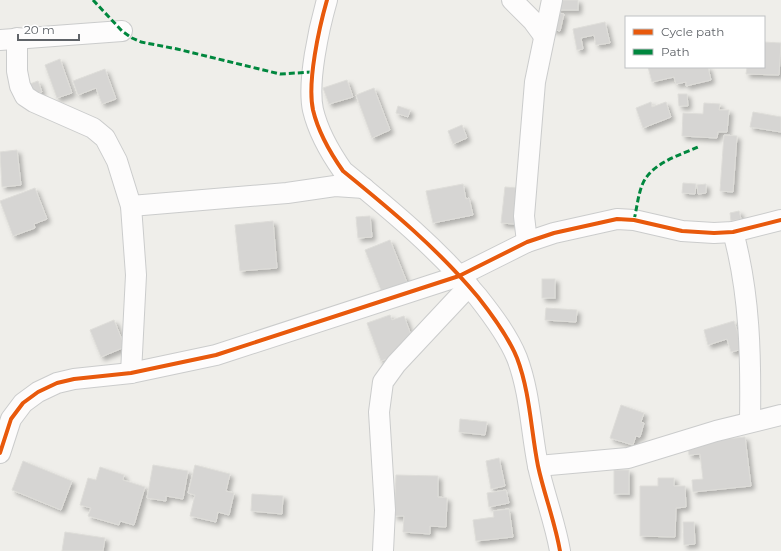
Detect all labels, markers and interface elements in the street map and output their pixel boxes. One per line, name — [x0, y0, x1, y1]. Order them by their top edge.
scale bar — [18, 16, 79, 42]
legend — [625, 16, 765, 68]
text: 20 m — [24, 22, 55, 37]
text: Cycle path — [661, 24, 724, 39]
text: Path — [661, 44, 690, 59]

